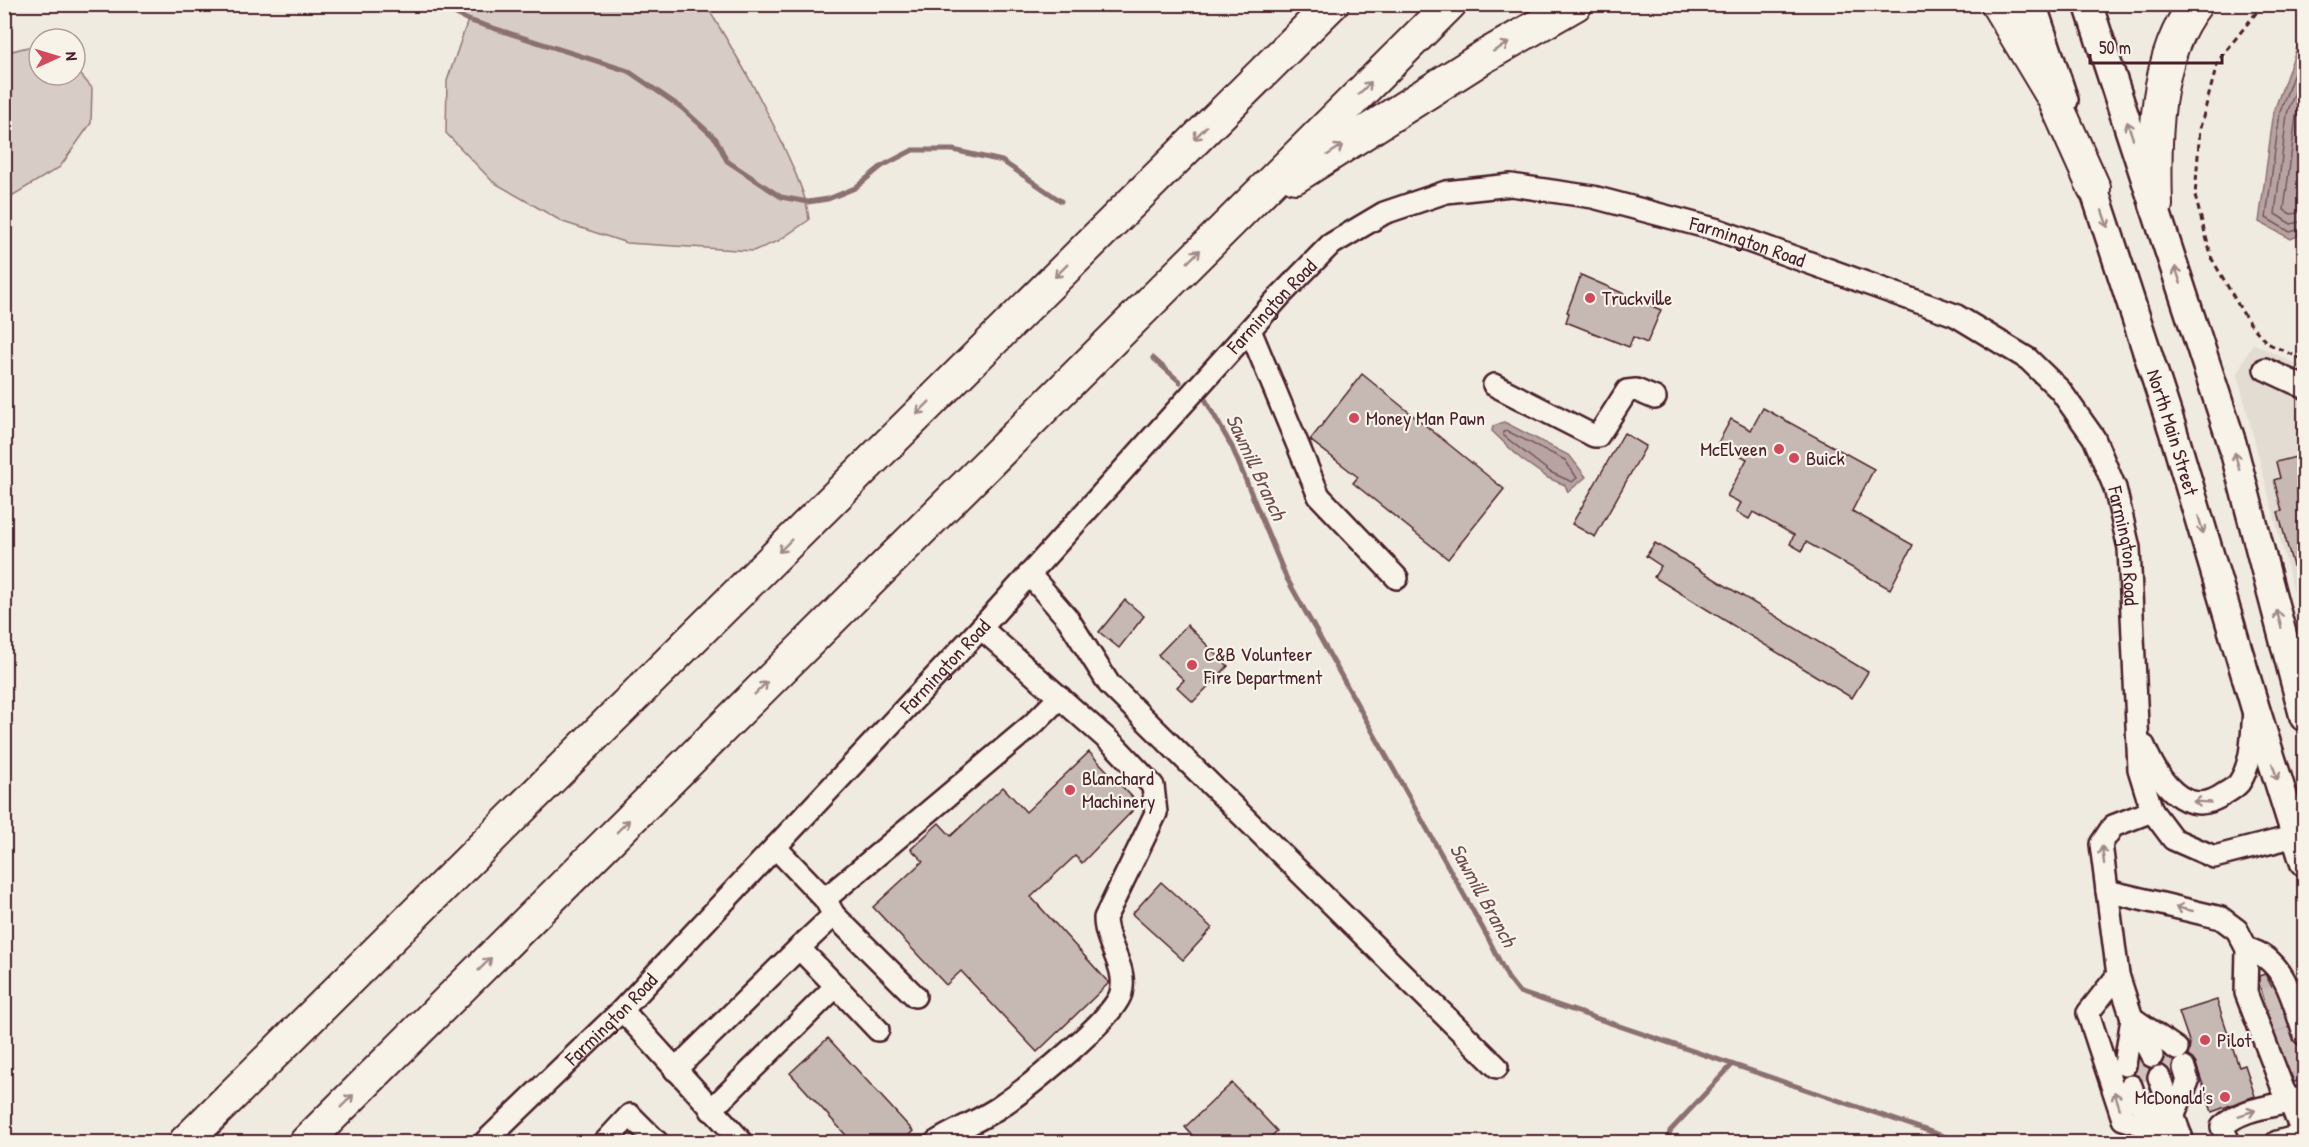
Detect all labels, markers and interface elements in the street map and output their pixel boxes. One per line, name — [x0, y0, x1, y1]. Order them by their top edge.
north arrow — [27, 27, 87, 87]
scale bar — [2090, 27, 2222, 65]
text: 50 m — [2099, 35, 2131, 60]
one-way arrow — [1492, 41, 1509, 53]
text: N — [61, 51, 83, 61]
one-way arrow — [1358, 80, 1373, 95]
one-way arrow — [2124, 121, 2135, 140]
one-way arrow — [1192, 126, 1207, 141]
one-way arrow — [1326, 144, 1343, 156]
street label: Farmington Road — [1686, 209, 1809, 273]
one-way arrow — [2100, 209, 2111, 228]
one-way arrow — [1187, 249, 1202, 264]
street label: Farmington Road — [1220, 252, 1322, 360]
one-way arrow — [1054, 263, 1069, 278]
one-way arrow — [2172, 266, 2183, 285]
place label: Truckville — [1602, 284, 1672, 311]
marker: Truckville — [1583, 291, 1597, 305]
street label: North Main Street — [2141, 366, 2206, 500]
one-way arrow — [916, 401, 931, 416]
place label: Money Man Pawn — [1366, 404, 1485, 431]
water label: Sawmill Branch — [1219, 409, 1294, 526]
marker: Money Man Pawn — [1347, 411, 1361, 425]
place label: McElveen — [1700, 435, 1767, 462]
marker: McElveen — [1772, 442, 1786, 456]
place label: Buick — [1806, 444, 1845, 471]
marker: Buick — [1787, 451, 1801, 465]
one-way arrow — [2231, 452, 2243, 471]
street label: Farmington Road — [2102, 483, 2146, 606]
one-way arrow — [2196, 515, 2207, 534]
one-way arrow — [777, 538, 792, 553]
one-way arrow — [2273, 610, 2284, 629]
street label: Farmington Road — [893, 613, 996, 720]
place label: C&B Volunteer Fire Department — [1203, 640, 1323, 690]
marker: C&B Volunteer Fire Department — [1185, 658, 1199, 672]
one-way arrow — [754, 681, 769, 696]
one-way arrow — [2271, 762, 2282, 781]
place label: Blanchard Machinery — [1082, 764, 1156, 814]
marker: Blanchard Machinery — [1063, 783, 1077, 797]
one-way arrow — [2193, 796, 2213, 807]
one-way arrow — [616, 818, 631, 833]
water label: Sawmill Branch — [1443, 838, 1524, 953]
one-way arrow — [2097, 845, 2108, 865]
one-way arrow — [2174, 903, 2194, 914]
one-way arrow — [478, 956, 493, 971]
street label: Farmington Road — [558, 967, 663, 1072]
place label: Pilot — [2217, 1026, 2252, 1053]
marker: Pilot — [2198, 1033, 2212, 1047]
place label: McDonald's — [2135, 1083, 2213, 1110]
marker: McDonald's — [2218, 1090, 2232, 1104]
one-way arrow — [2111, 1091, 2122, 1110]
one-way arrow — [340, 1094, 355, 1109]
one-way arrow — [2237, 1107, 2256, 1118]

